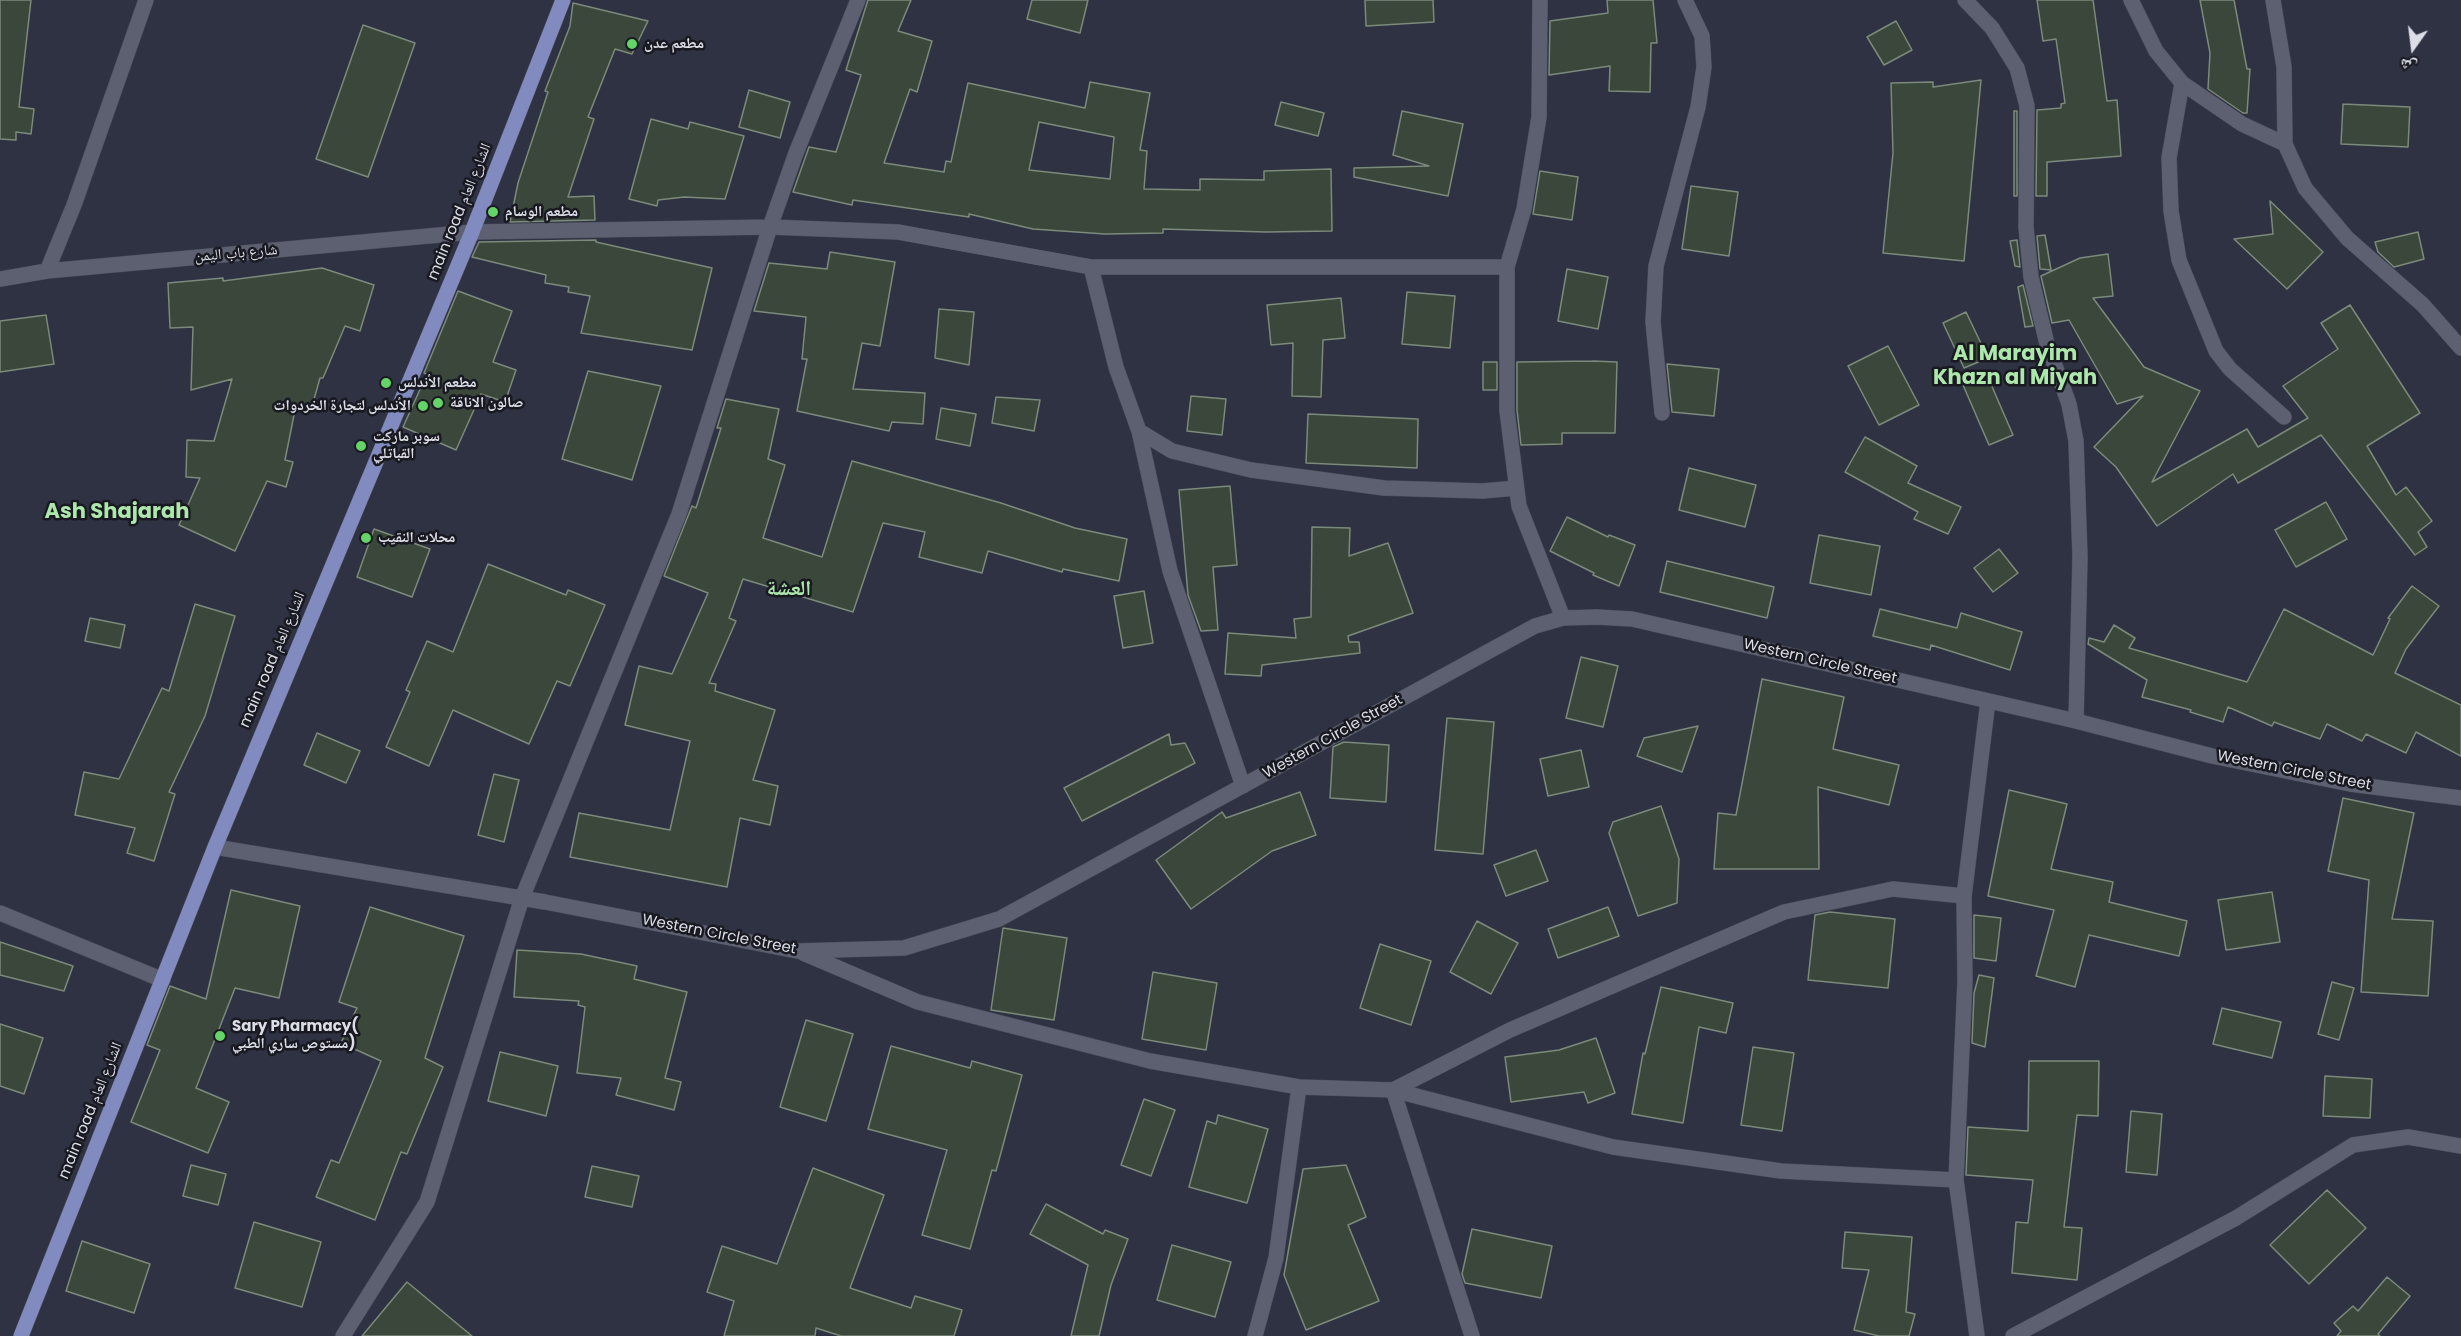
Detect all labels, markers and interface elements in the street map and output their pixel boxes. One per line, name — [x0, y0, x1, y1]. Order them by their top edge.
north arrow — [2383, 18, 2443, 78]
place label: مطعم عدن — [644, 35, 704, 53]
marker: مطعم عدن — [625, 37, 639, 51]
text: ش — [2398, 53, 2420, 79]
street label: main road الشارع العام — [424, 141, 496, 283]
place label: مطعم الوسام — [505, 203, 578, 221]
marker: مطعم الوسام — [486, 205, 500, 219]
street label: شارع باب اليمن — [194, 241, 278, 267]
district label: Al Marayim Khazn al Miyah — [1933, 342, 2097, 392]
place label: مطعم الأندلس — [398, 374, 477, 392]
marker: مطعم الأندلس — [379, 376, 393, 390]
place label: صالون الاناقة — [450, 394, 523, 412]
marker: صالون الاناقة — [431, 396, 445, 410]
place label: الأندلس لتجارة الخردوات — [273, 397, 411, 415]
marker: الأندلس لتجارة الخردوات — [416, 399, 430, 413]
place label: سوبر ماركت القباتلي — [373, 428, 440, 463]
marker: سوبر ماركت القباتلي — [354, 439, 368, 453]
district label: Ash Shajarah — [45, 500, 189, 526]
place label: محلات النقيب — [378, 529, 455, 547]
marker: محلات النقيب — [359, 531, 373, 545]
district label: العشة — [767, 577, 811, 603]
street label: main road الشارع العام — [236, 589, 310, 731]
street label: Western Circle Street — [1742, 636, 1898, 688]
street label: Western Circle Street — [1260, 691, 1406, 783]
street label: Western Circle Street — [2215, 747, 2373, 795]
street label: Western Circle Street — [640, 911, 798, 959]
place label: Sary Pharmacy( مستوص ساري الطبي) — [232, 1018, 358, 1053]
marker: Sary Pharmacy( مستوص ساري الطبي) — [213, 1029, 227, 1043]
street label: main road الشارع العام — [55, 1040, 127, 1182]

